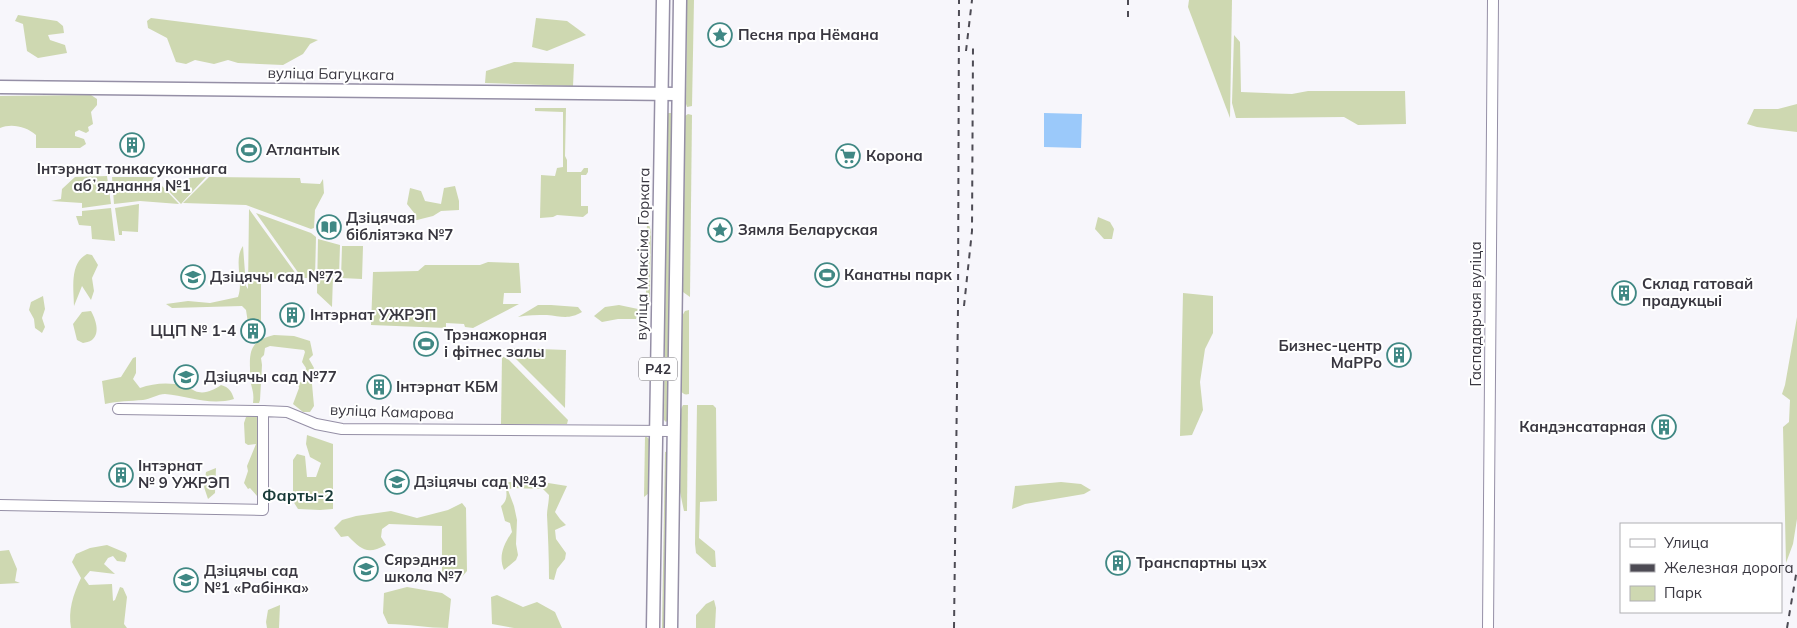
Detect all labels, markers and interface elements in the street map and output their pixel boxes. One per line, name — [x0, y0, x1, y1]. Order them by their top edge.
place icon: Песня пра Нёмана — [707, 22, 733, 48]
place label: Песня пра Нёмана — [738, 25, 879, 44]
street label: вуліца Багуцкага — [267, 63, 395, 84]
building icon: Інтэрнат тонкасуконнага абʼяднання №1 — [119, 132, 145, 158]
sports icon: Атлантык — [236, 137, 262, 163]
place label: Атлантык — [266, 140, 340, 159]
supermarket icon: Корона — [835, 143, 861, 169]
place label: Корона — [866, 146, 923, 165]
place label: Інтэрнат тонкасуконнага абʼяднання №1 — [37, 159, 227, 195]
street label: вуліца Максіма Горкага — [631, 167, 654, 341]
place label: Дзіцячая бібліятэка №7 — [346, 208, 453, 244]
library icon: Дзіцячая бібліятэка №7 — [316, 214, 342, 240]
place icon: Зямля Беларуская — [707, 217, 733, 243]
place label: Зямля Беларуская — [738, 220, 878, 239]
street label: Гаспадарчая вуліца — [1466, 241, 1485, 387]
sports icon: Канатны парк — [814, 262, 840, 288]
school or university icon: Дзіцячы сад №72 — [180, 264, 206, 290]
place label: Канатны парк — [844, 265, 952, 284]
place label: Дзіцячы сад №72 — [210, 267, 343, 286]
place label: Склад гатовай прадукцыі — [1642, 274, 1753, 310]
building icon: Склад гатовай прадукцыі — [1611, 280, 1637, 306]
building icon: Інтэрнат УЖРЭП — [279, 302, 305, 328]
place label: Інтэрнат УЖРЭП — [310, 305, 436, 324]
building icon: ЦЦП № 1-4 — [240, 318, 266, 344]
place label: ЦЦП № 1-4 — [150, 321, 236, 340]
place label: Трэнажорная і фітнес залы — [444, 325, 547, 361]
sports icon: Трэнажорная і фітнес залы — [413, 331, 439, 357]
place label: Бизнес-центр МаРРо — [1278, 336, 1382, 372]
building icon: Бизнес-центр МаРРо — [1386, 342, 1412, 368]
road number: Р42 — [639, 358, 677, 380]
school or university icon: Дзіцячы сад №77 — [173, 364, 199, 390]
place label: Дзіцячы сад №77 — [204, 367, 337, 386]
building icon: Інтэрнат КБМ — [366, 374, 392, 400]
place label: Інтэрнат КБМ — [396, 377, 498, 396]
street label: вуліца Камарова — [330, 400, 455, 423]
building icon: Кандэнсатарная — [1651, 414, 1677, 440]
place label: Кандэнсатарная — [1519, 417, 1646, 436]
place label: Інтэрнат № 9 УЖРЭП — [138, 456, 230, 492]
building icon: Інтэрнат № 9 УЖРЭП — [108, 462, 134, 488]
school or university icon: Дзіцячы сад №43 — [384, 469, 410, 495]
place label: Дзіцячы сад №43 — [414, 472, 547, 491]
district label: Фарты-2 — [262, 485, 334, 505]
legend — [1620, 523, 1782, 613]
text: Улица — [1663, 533, 1709, 552]
place label: Сярэдняя школа №7 — [384, 550, 463, 586]
building icon: Транспартны цэх — [1105, 550, 1131, 576]
place label: Транспартны цэх — [1136, 553, 1267, 572]
school or university icon: Сярэдняя школа №7 — [353, 556, 379, 582]
text: Железная дорога — [1664, 558, 1794, 577]
place label: Дзіцячы сад №1 «Рабінка» — [204, 561, 309, 597]
school or university icon: Дзіцячы сад №1 «Рабінка» — [173, 567, 199, 593]
text: Парк — [1664, 583, 1703, 602]

